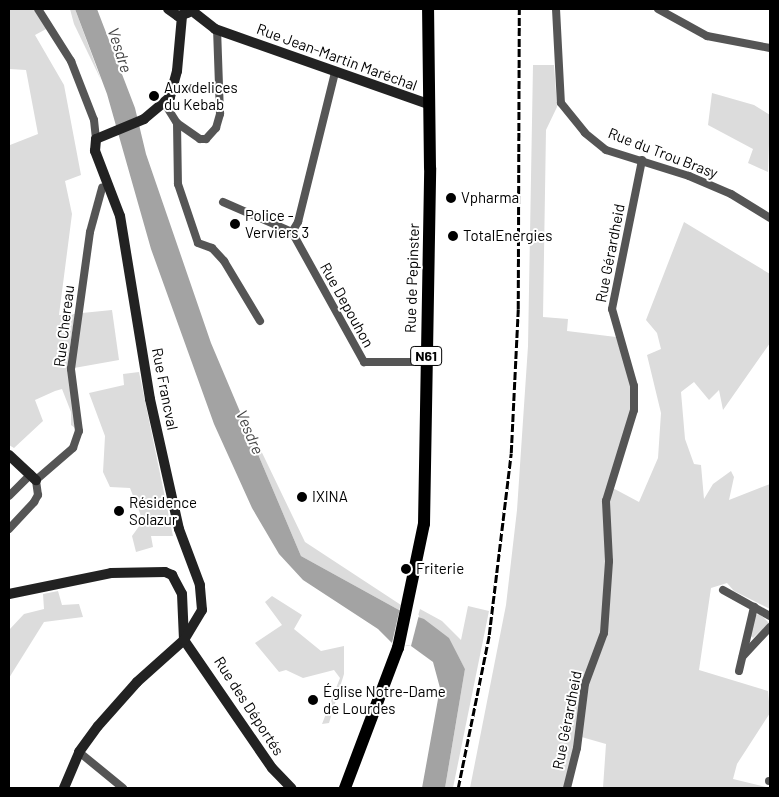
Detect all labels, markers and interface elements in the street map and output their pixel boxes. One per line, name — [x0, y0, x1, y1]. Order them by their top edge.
street label: Rue Jean-Martin Maréchal — [254, 20, 420, 94]
water label: Vesdre — [104, 25, 136, 75]
place label: Aux delices du Kebab — [164, 78, 238, 113]
marker: Aux delices du Kebab — [148, 90, 160, 102]
street label: Rue du Trou Brasy — [606, 124, 720, 182]
place label: Vpharma — [461, 189, 519, 207]
marker: Vpharma — [445, 192, 457, 204]
street label: Rue Gérardheid — [592, 202, 628, 304]
place label: Police - Verviers 3 — [245, 206, 309, 241]
marker: Police - Verviers 3 — [229, 218, 241, 230]
street label: Rue de Pepinster — [401, 223, 423, 333]
place label: TotalEnergies — [463, 227, 552, 245]
marker: TotalEnergies — [447, 230, 459, 242]
street label: Rue Depouhon — [316, 259, 378, 351]
street label: Rue Chereau — [50, 284, 78, 368]
road number: N61 — [410, 344, 442, 368]
street label: Rue Francval — [148, 346, 182, 432]
water label: Vesdre — [232, 407, 268, 457]
place label: IXINA — [312, 488, 348, 506]
marker: IXINA — [296, 491, 308, 503]
place label: Résidence Solazur — [129, 493, 197, 528]
marker: Résidence Solazur — [113, 505, 125, 517]
place label: Friterie — [416, 560, 464, 578]
marker: Friterie — [400, 563, 412, 575]
street label: Rue des Déportés — [210, 653, 288, 759]
street label: Rue Gérardheid — [549, 669, 585, 771]
place label: Église Notre-Dame de Lourdes — [323, 682, 446, 717]
marker: Église Notre-Dame de Lourdes — [307, 694, 319, 706]

